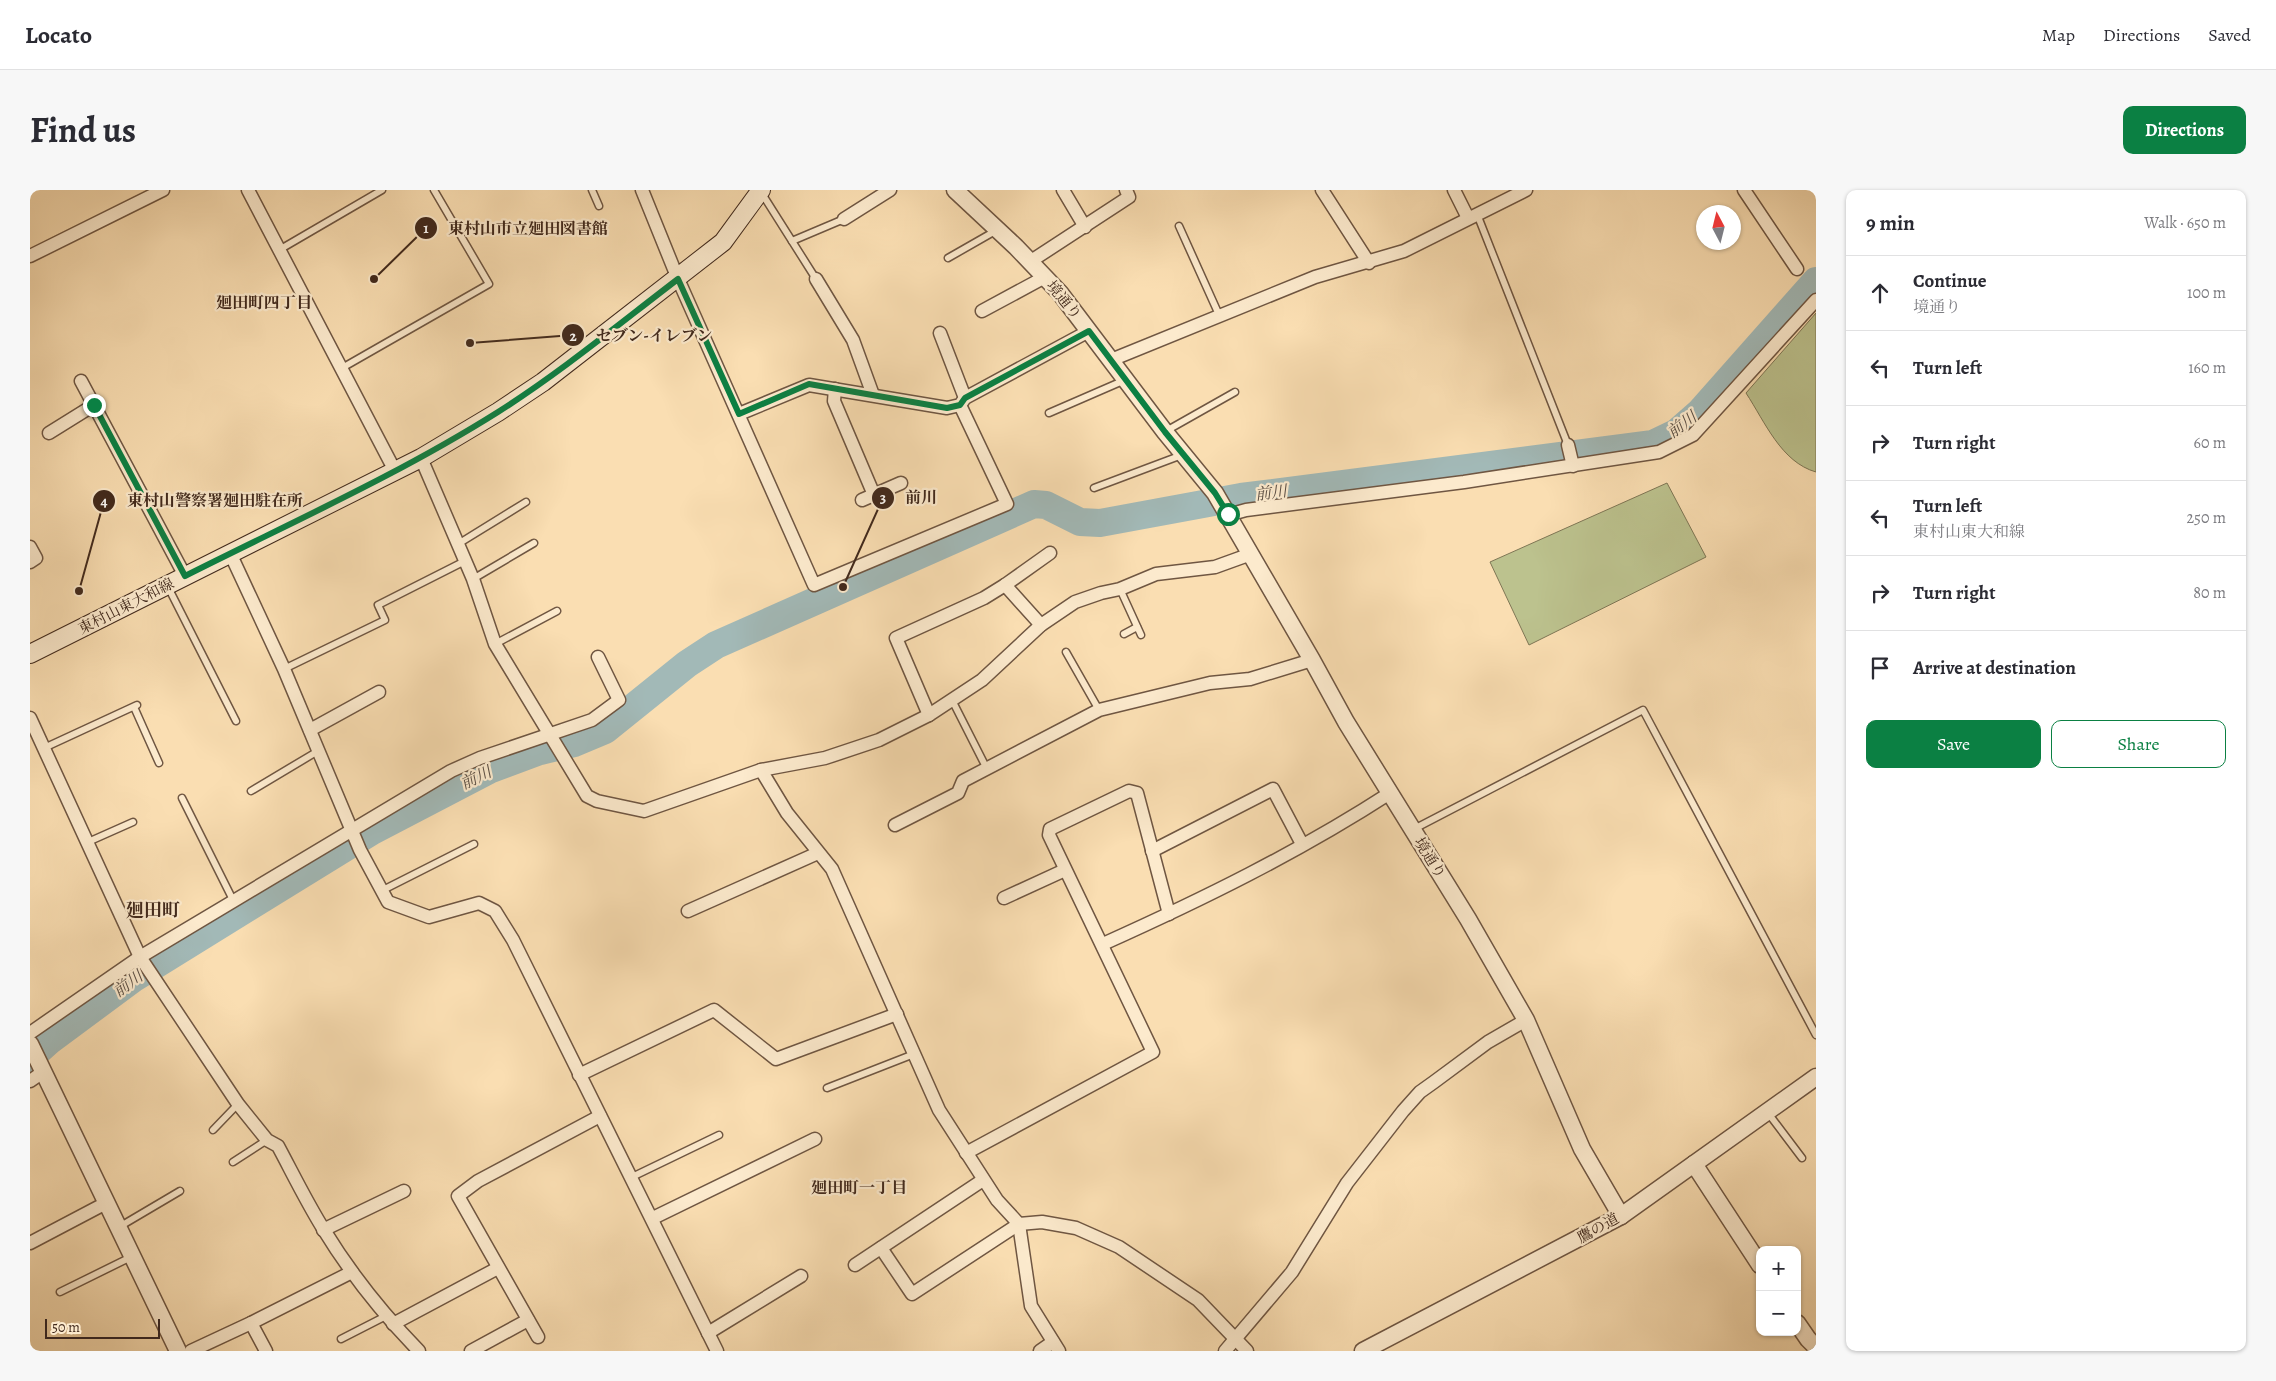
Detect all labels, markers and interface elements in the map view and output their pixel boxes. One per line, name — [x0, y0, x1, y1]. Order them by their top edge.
text: Locato — [25, 19, 92, 51]
text: Map — [2042, 23, 2075, 47]
text: Directions — [2103, 23, 2180, 47]
text: Saved — [2208, 23, 2251, 47]
text: Find us — [30, 106, 136, 154]
button: Directions — [2123, 106, 2246, 154]
north arrow — [1696, 205, 1741, 250]
text: 9 min — [1866, 209, 1915, 237]
text: Walk · 650 m — [2144, 212, 2226, 234]
callout: 東村山市立廻田図書館 — [413, 213, 618, 244]
text: 1 — [423, 218, 429, 238]
text: 東村山市立廻田図書館 — [448, 218, 608, 240]
text: Continue — [1913, 268, 1987, 294]
street label: 境通り — [1042, 276, 1086, 324]
icon: ahead — [1866, 279, 1894, 307]
text: 100 m — [2187, 282, 2226, 304]
district label: 廻田町四丁目 — [216, 292, 312, 314]
text: 境通り — [1913, 296, 1961, 318]
callout: セブン-イレブン — [561, 320, 723, 351]
text: セブン-イレブン — [596, 325, 712, 347]
text: 2 — [569, 326, 577, 346]
icon: left — [1866, 354, 1894, 382]
text: Turn left — [1913, 355, 1982, 381]
text: 160 m — [2188, 357, 2226, 379]
route end — [83, 394, 106, 417]
water label: 前川 — [1663, 405, 1703, 443]
icon: right — [1866, 429, 1894, 457]
text: Turn right — [1913, 430, 1995, 456]
text: 60 m — [2194, 432, 2226, 454]
water label: 前川 — [1254, 480, 1290, 506]
callout: 前川 — [870, 482, 947, 513]
callout: 東村山警察署廻田駐在所 — [92, 485, 313, 516]
text: 前川 — [905, 487, 937, 509]
text: 3 — [880, 488, 886, 508]
text: 東村山警察署廻田駐在所 — [127, 490, 303, 512]
text: 4 — [100, 491, 108, 511]
text: Turn left — [1913, 493, 1982, 519]
route start — [1217, 503, 1240, 526]
icon: left — [1866, 504, 1894, 532]
text: 250 m — [2187, 507, 2226, 529]
text: 東村山東大和線 — [1913, 521, 2025, 543]
street label: 東村山東大和線 — [75, 573, 177, 639]
icon: right — [1866, 579, 1894, 607]
text: Turn right — [1913, 580, 1995, 606]
text: 80 m — [2193, 582, 2226, 604]
icon: arrive — [1866, 654, 1894, 682]
text: Arrive at destination — [1913, 655, 2076, 681]
button: Save — [1866, 720, 2041, 768]
button: Share — [2051, 720, 2226, 768]
water label: 前川 — [457, 760, 497, 795]
street label: 境通り — [1410, 834, 1450, 882]
district label: 廻田町 — [126, 898, 180, 922]
water label: 前川 — [109, 965, 149, 1002]
district label: 廻田町一丁目 — [811, 1177, 907, 1199]
street label: 鷹の道 — [1573, 1208, 1623, 1248]
map controls — [1756, 1246, 1801, 1336]
button: + — [1756, 1246, 1801, 1291]
button: − — [1756, 1291, 1801, 1336]
scale bar — [45, 1316, 160, 1339]
text: 50 m — [52, 1318, 80, 1337]

